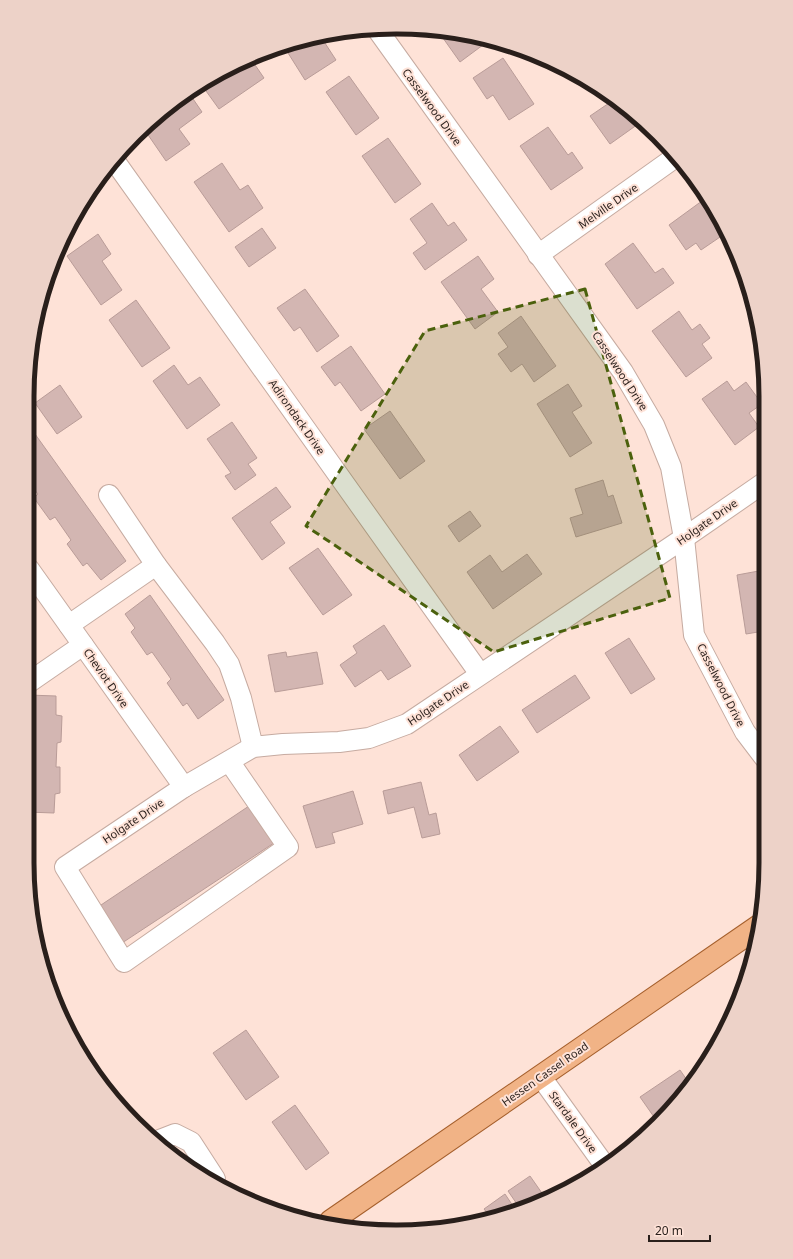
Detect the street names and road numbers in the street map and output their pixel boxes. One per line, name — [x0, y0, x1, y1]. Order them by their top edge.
street label: Casselwood Drive — [399, 65, 465, 148]
street label: Melville Drive — [575, 180, 640, 232]
street label: Casselwood Drive — [589, 328, 652, 413]
street label: Adirondack Drive — [266, 376, 329, 457]
street label: Holgate Drive — [673, 495, 740, 548]
street label: Casselwood Drive — [694, 641, 749, 729]
street label: Cheviot Drive — [81, 645, 132, 710]
street label: Holgate Drive — [404, 677, 471, 729]
street label: Holgate Drive — [99, 795, 166, 847]
street label: Hessen Cassel Road — [498, 1038, 591, 1109]
street label: Stardale Drive — [546, 1088, 601, 1155]

